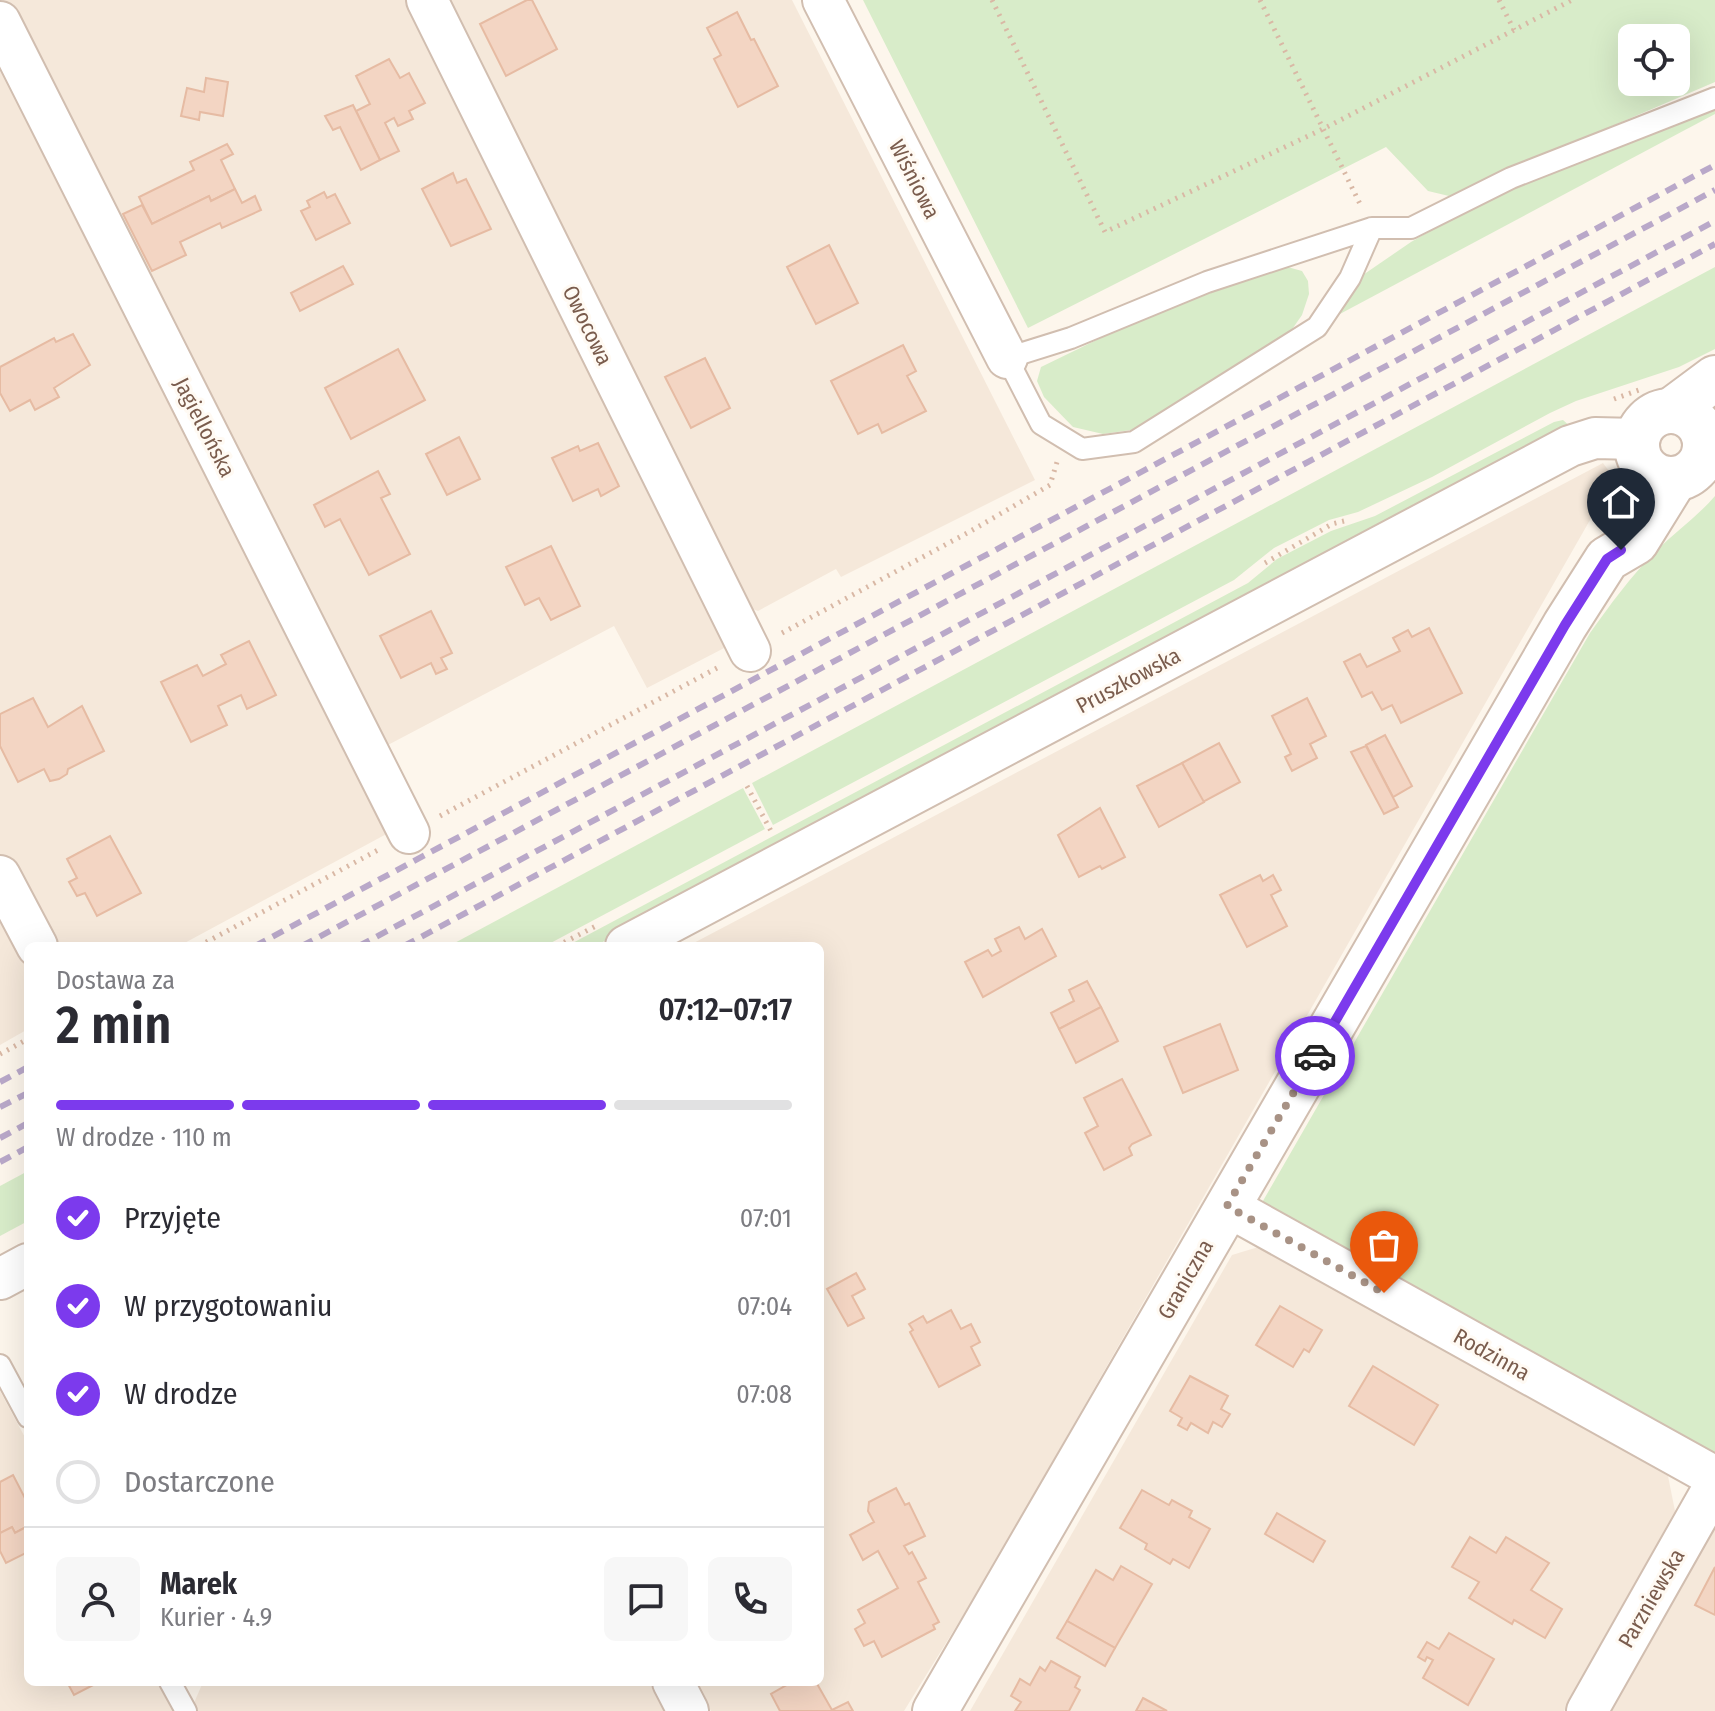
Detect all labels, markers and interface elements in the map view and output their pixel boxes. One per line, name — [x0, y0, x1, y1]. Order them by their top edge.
map controls — [1618, 24, 1690, 96]
button: locate — [1618, 24, 1690, 96]
street label: Wiśniowa — [883, 135, 946, 223]
street label: Owocowa — [557, 281, 618, 369]
street label: Jagiellońska — [168, 373, 241, 482]
pin — [1587, 468, 1655, 550]
icon: home — [1599, 480, 1643, 524]
street label: Pruszkowska — [1071, 642, 1185, 719]
text: Dostawa za — [56, 965, 175, 996]
text: 07:12–07:17 — [658, 992, 792, 1028]
text: 2 min — [56, 994, 172, 1057]
courier — [1275, 1016, 1355, 1096]
icon: car — [1293, 1034, 1337, 1078]
text: W drodze · 110 m — [56, 1122, 232, 1153]
icon: check — [56, 1196, 100, 1240]
text: Przyjęte — [124, 1200, 221, 1236]
text: 07:01 — [740, 1203, 792, 1234]
pin — [1350, 1211, 1418, 1293]
icon: bag — [1362, 1223, 1406, 1267]
street label: Graniczna — [1152, 1234, 1219, 1324]
icon: check — [56, 1284, 100, 1328]
text: W przygotowaniu — [124, 1288, 332, 1324]
text: 07:04 — [737, 1291, 792, 1322]
street label: Rodzinna — [1449, 1322, 1535, 1386]
icon: check — [56, 1372, 100, 1416]
text: W drodze — [124, 1376, 238, 1412]
text: 07:08 — [736, 1379, 792, 1410]
text: Dostarczone — [124, 1464, 275, 1500]
street label: Parzniewska — [1612, 1544, 1691, 1653]
button: person — [56, 1557, 140, 1641]
button: chat — [604, 1557, 688, 1641]
button: phone — [708, 1557, 792, 1641]
text: Marek — [160, 1566, 237, 1602]
text: Kurier · 4.9 — [160, 1602, 272, 1633]

